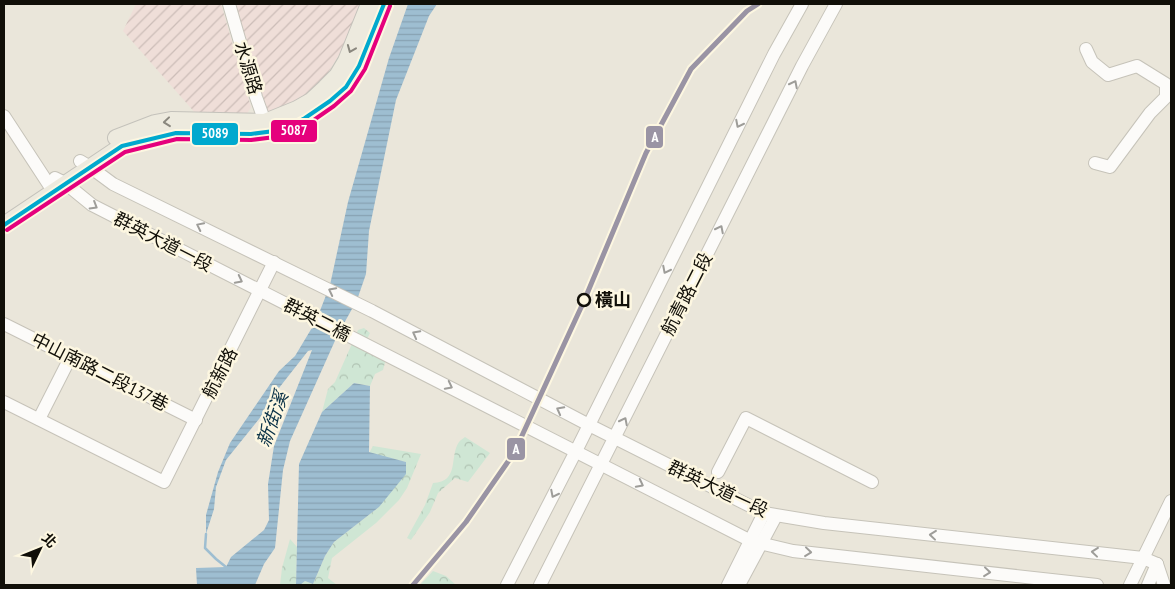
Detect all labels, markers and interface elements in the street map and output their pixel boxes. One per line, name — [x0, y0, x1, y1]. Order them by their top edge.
street label: 水源路 — [230, 39, 267, 97]
one-way arrow — [346, 44, 357, 53]
one-way arrow — [787, 80, 797, 89]
one-way arrow — [163, 116, 171, 127]
line badge: 5087 — [270, 119, 318, 143]
one-way arrow — [735, 119, 745, 128]
text: 5087 — [281, 121, 308, 139]
line badge: 5089 — [191, 122, 239, 146]
text: 5089 — [202, 124, 229, 142]
line badge: A — [645, 125, 664, 149]
text: A — [650, 128, 659, 146]
one-way arrow — [89, 200, 98, 210]
street label: 群英大道一段 — [110, 207, 217, 276]
one-way arrow — [196, 222, 205, 232]
one-way arrow — [714, 225, 724, 234]
street label: 航青路二段 — [656, 248, 717, 339]
one-way arrow — [662, 264, 672, 273]
one-way arrow — [234, 274, 243, 284]
one-way arrow — [328, 287, 337, 297]
place label: 橫山 — [595, 288, 631, 311]
street label: 群英二橋 — [280, 293, 355, 346]
marker: 橫山 — [577, 293, 591, 307]
street label: 中山南路二段137巷 — [28, 327, 172, 416]
one-way arrow — [412, 330, 421, 340]
street label: 航新路 — [197, 343, 242, 402]
one-way arrow — [444, 380, 453, 390]
water label: 新街溪 — [251, 385, 294, 450]
one-way arrow — [556, 406, 565, 416]
one-way arrow — [618, 417, 628, 426]
line badge: A — [506, 437, 526, 461]
text: A — [511, 440, 520, 458]
street label: 群英大道一段 — [664, 455, 772, 522]
one-way arrow — [635, 478, 644, 488]
one-way arrow — [550, 489, 560, 498]
north arrow — [15, 524, 65, 574]
text: 北 — [38, 529, 61, 551]
one-way arrow — [929, 530, 937, 541]
one-way arrow — [805, 546, 813, 557]
one-way arrow — [1090, 547, 1098, 558]
one-way arrow — [984, 566, 992, 577]

